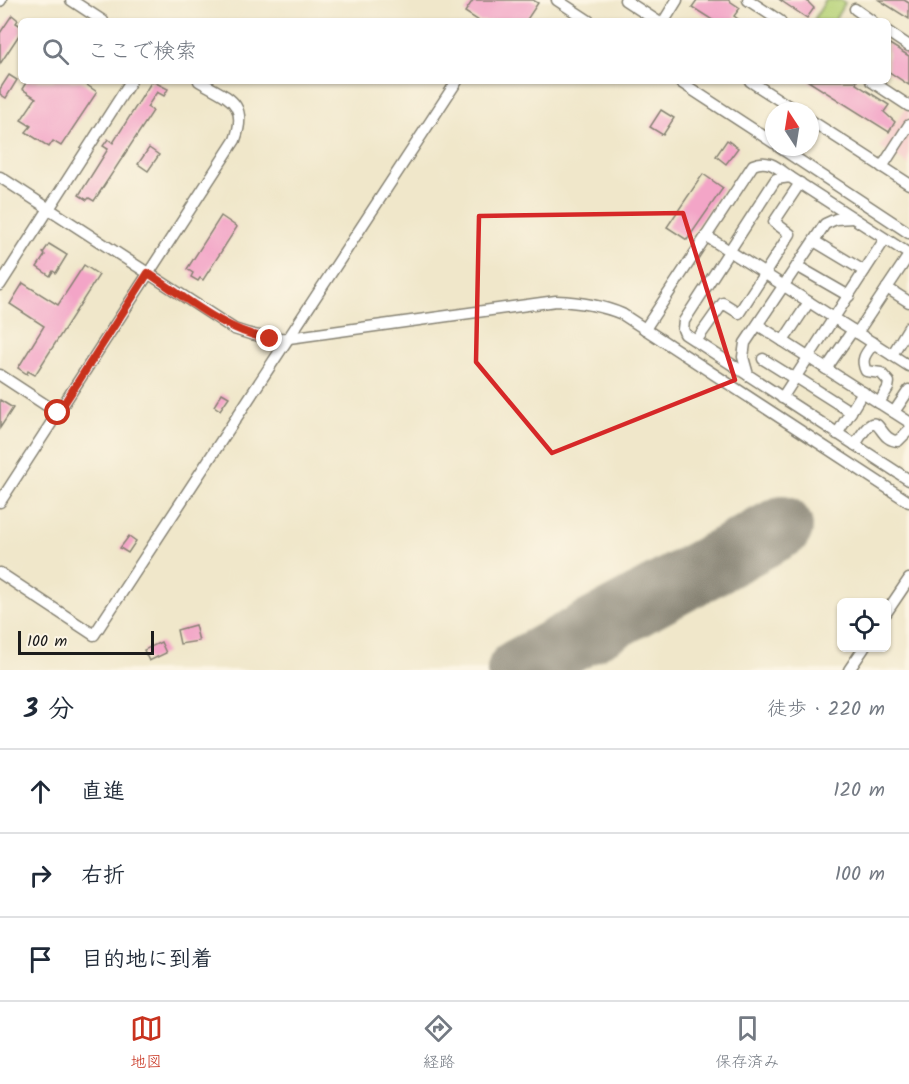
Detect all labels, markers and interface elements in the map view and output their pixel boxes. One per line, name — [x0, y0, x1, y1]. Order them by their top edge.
search box — [18, 18, 891, 84]
icon: search — [39, 35, 72, 68]
text: ここで検索 — [87, 35, 197, 70]
north arrow — [765, 102, 819, 156]
route end — [256, 325, 282, 351]
route start — [44, 399, 70, 425]
map controls — [837, 598, 891, 652]
button: locate — [837, 598, 891, 652]
scale bar — [18, 628, 154, 656]
text: 100 m — [27, 629, 67, 654]
text: 3 分 — [24, 689, 74, 731]
text: 徒歩 · 220 m — [767, 694, 885, 726]
icon: ahead — [24, 775, 57, 808]
text: 直進 — [81, 775, 125, 810]
text: 120 m — [833, 775, 885, 807]
icon: right — [24, 859, 57, 892]
text: 右折 — [81, 859, 125, 894]
text: 100 m — [835, 859, 885, 891]
icon: arrive — [24, 943, 57, 976]
text: 目的地に到着 — [81, 943, 213, 978]
tab: 地図 — [130, 1012, 163, 1075]
tab: 経路 — [422, 1012, 455, 1075]
tab: 保存済み — [715, 1012, 779, 1075]

